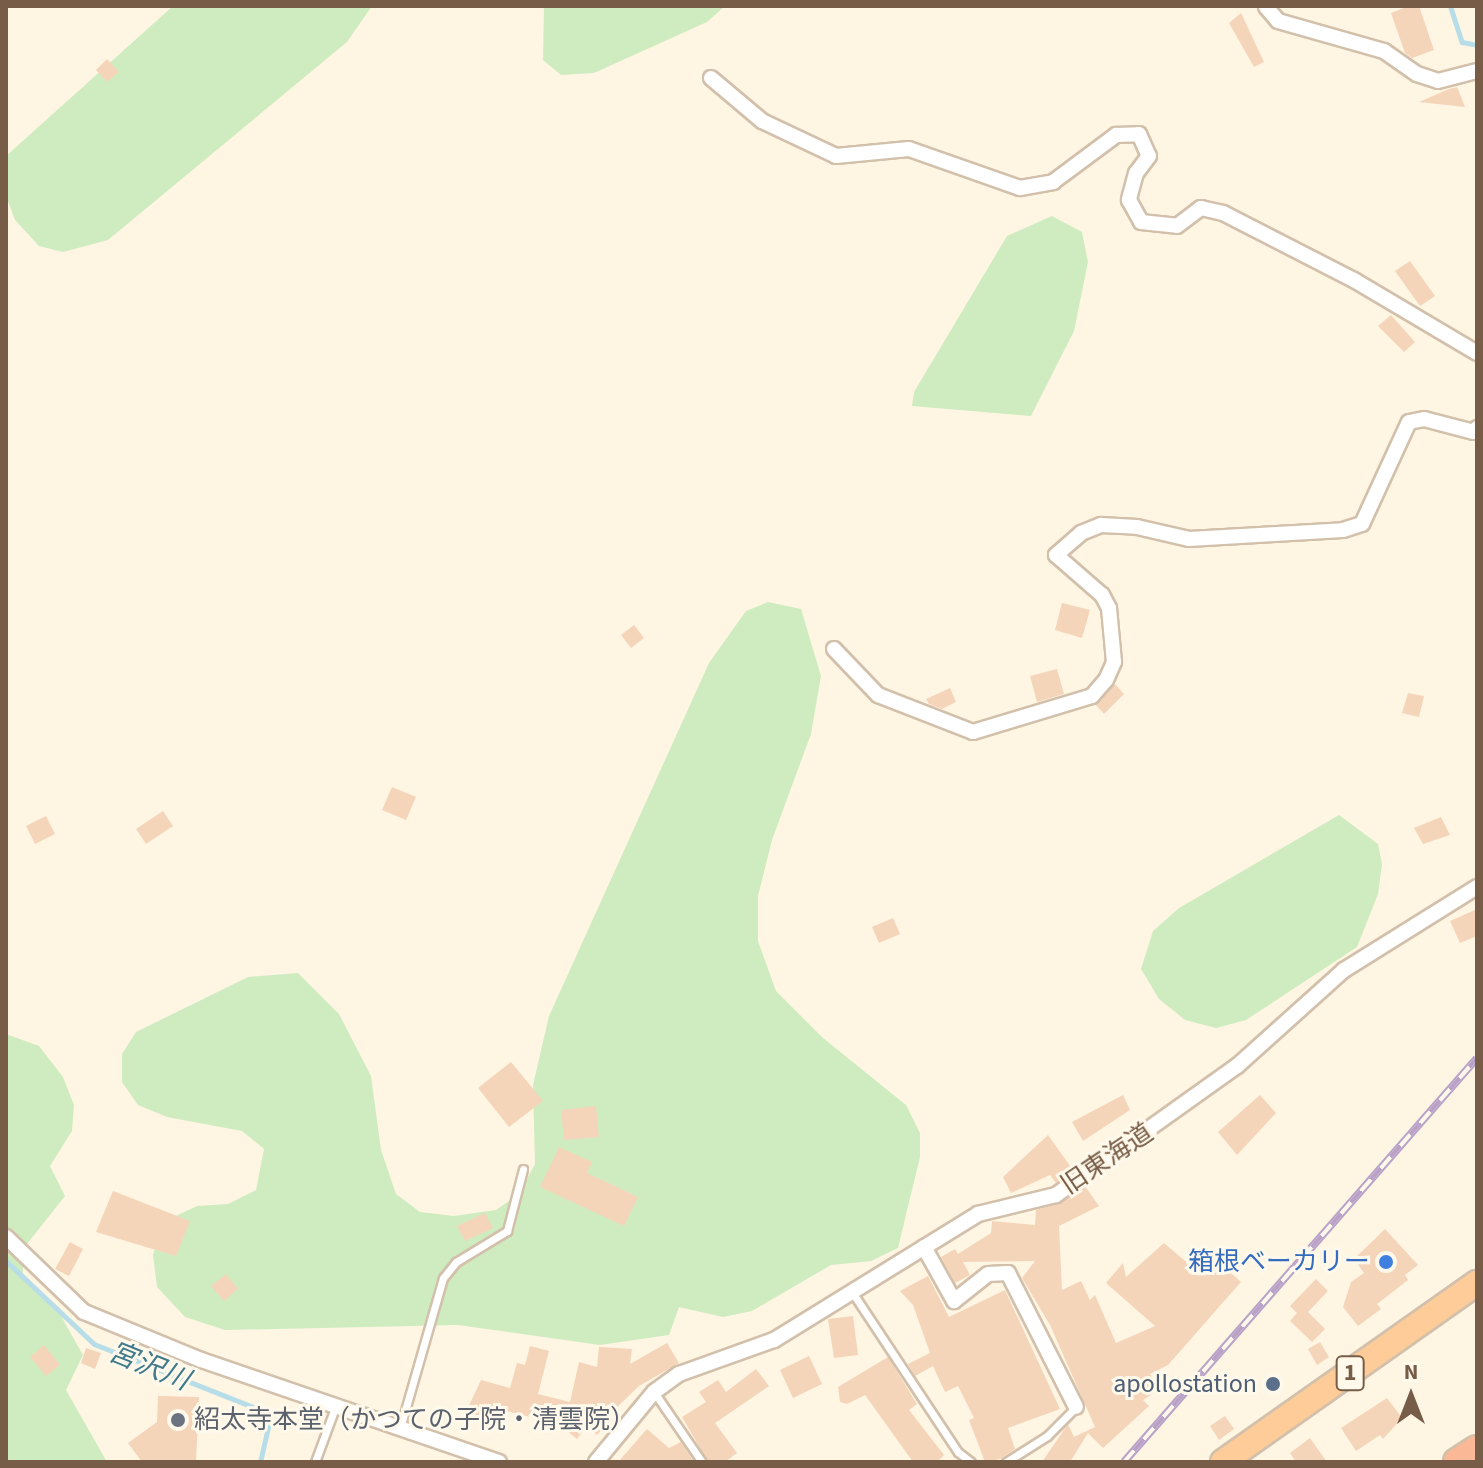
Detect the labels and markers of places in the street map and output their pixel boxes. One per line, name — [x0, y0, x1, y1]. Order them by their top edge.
place label: 箱根ベーカリー — [1188, 1246, 1370, 1278]
marker: 箱根ベーカリー — [1377, 1253, 1395, 1271]
place label: apollostation — [1113, 1368, 1257, 1400]
marker: apollostation — [1264, 1375, 1282, 1393]
place label: 紹太寺本堂（かつての子院・清雲院） — [194, 1404, 636, 1436]
marker: 紹太寺本堂（かつての子院・清雲院） — [169, 1411, 187, 1429]

